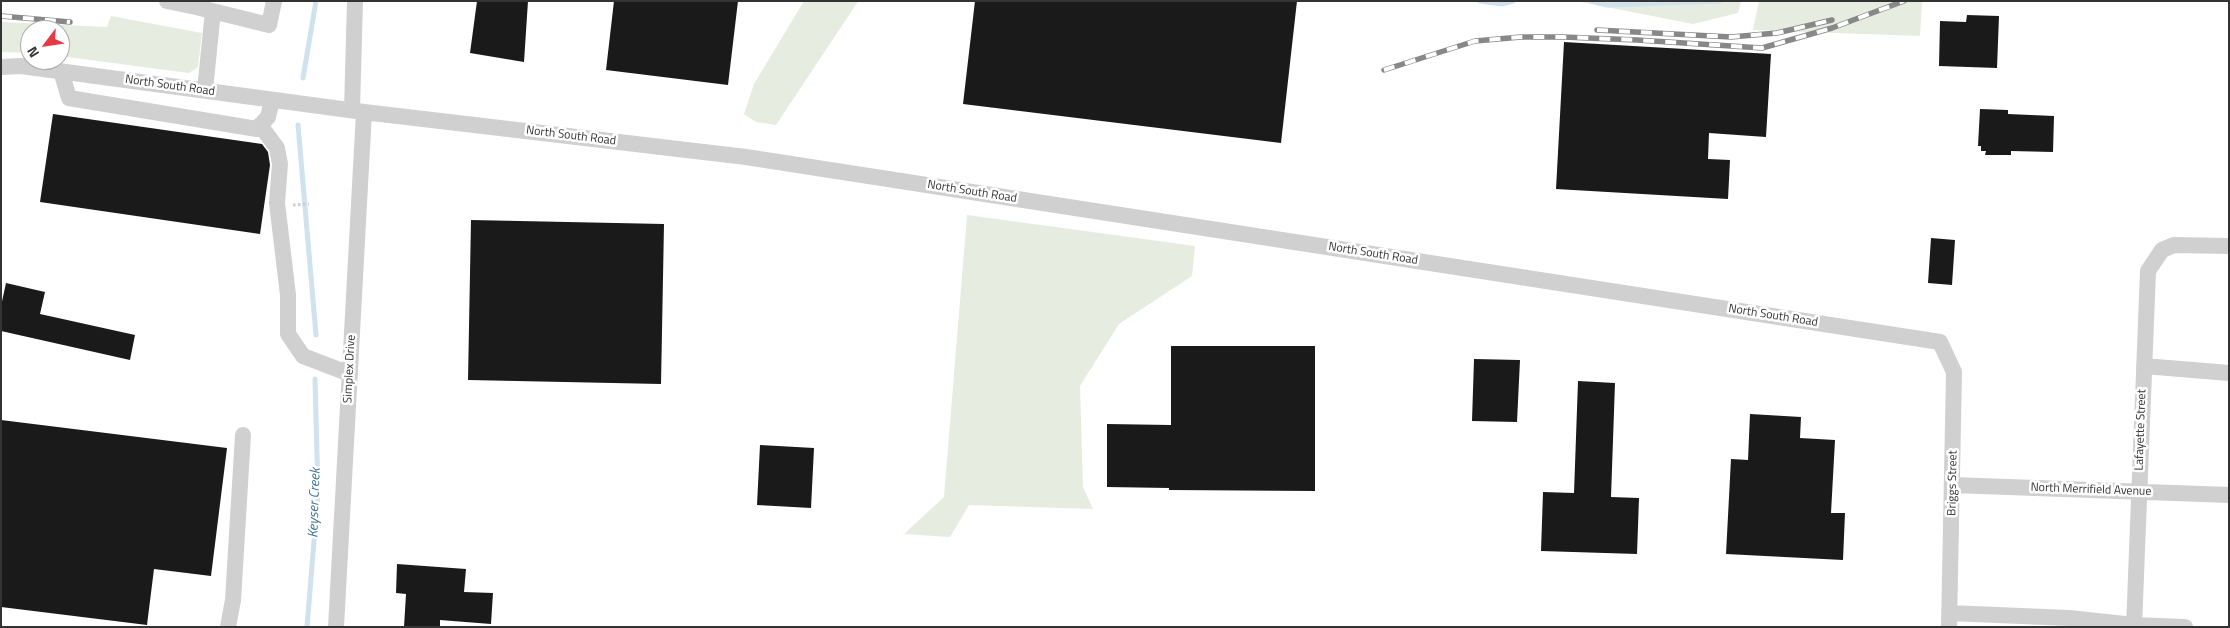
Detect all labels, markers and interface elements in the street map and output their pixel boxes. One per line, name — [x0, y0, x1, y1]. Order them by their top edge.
north arrow — [20, 20, 70, 70]
text: N — [21, 43, 44, 62]
street label: North South Road — [124, 73, 216, 99]
street label: North South Road — [525, 123, 617, 149]
street label: North South Road — [926, 178, 1018, 206]
street label: North South Road — [1327, 240, 1419, 268]
street label: North South Road — [1727, 302, 1819, 330]
street label: Simplex Drive — [341, 334, 359, 404]
street label: Lafayette Street — [2132, 389, 2150, 471]
street label: Briggs Street — [1945, 450, 1961, 516]
water label: Keyser Creek — [305, 468, 325, 538]
street label: North Merrifield Avenue — [2030, 481, 2152, 499]

